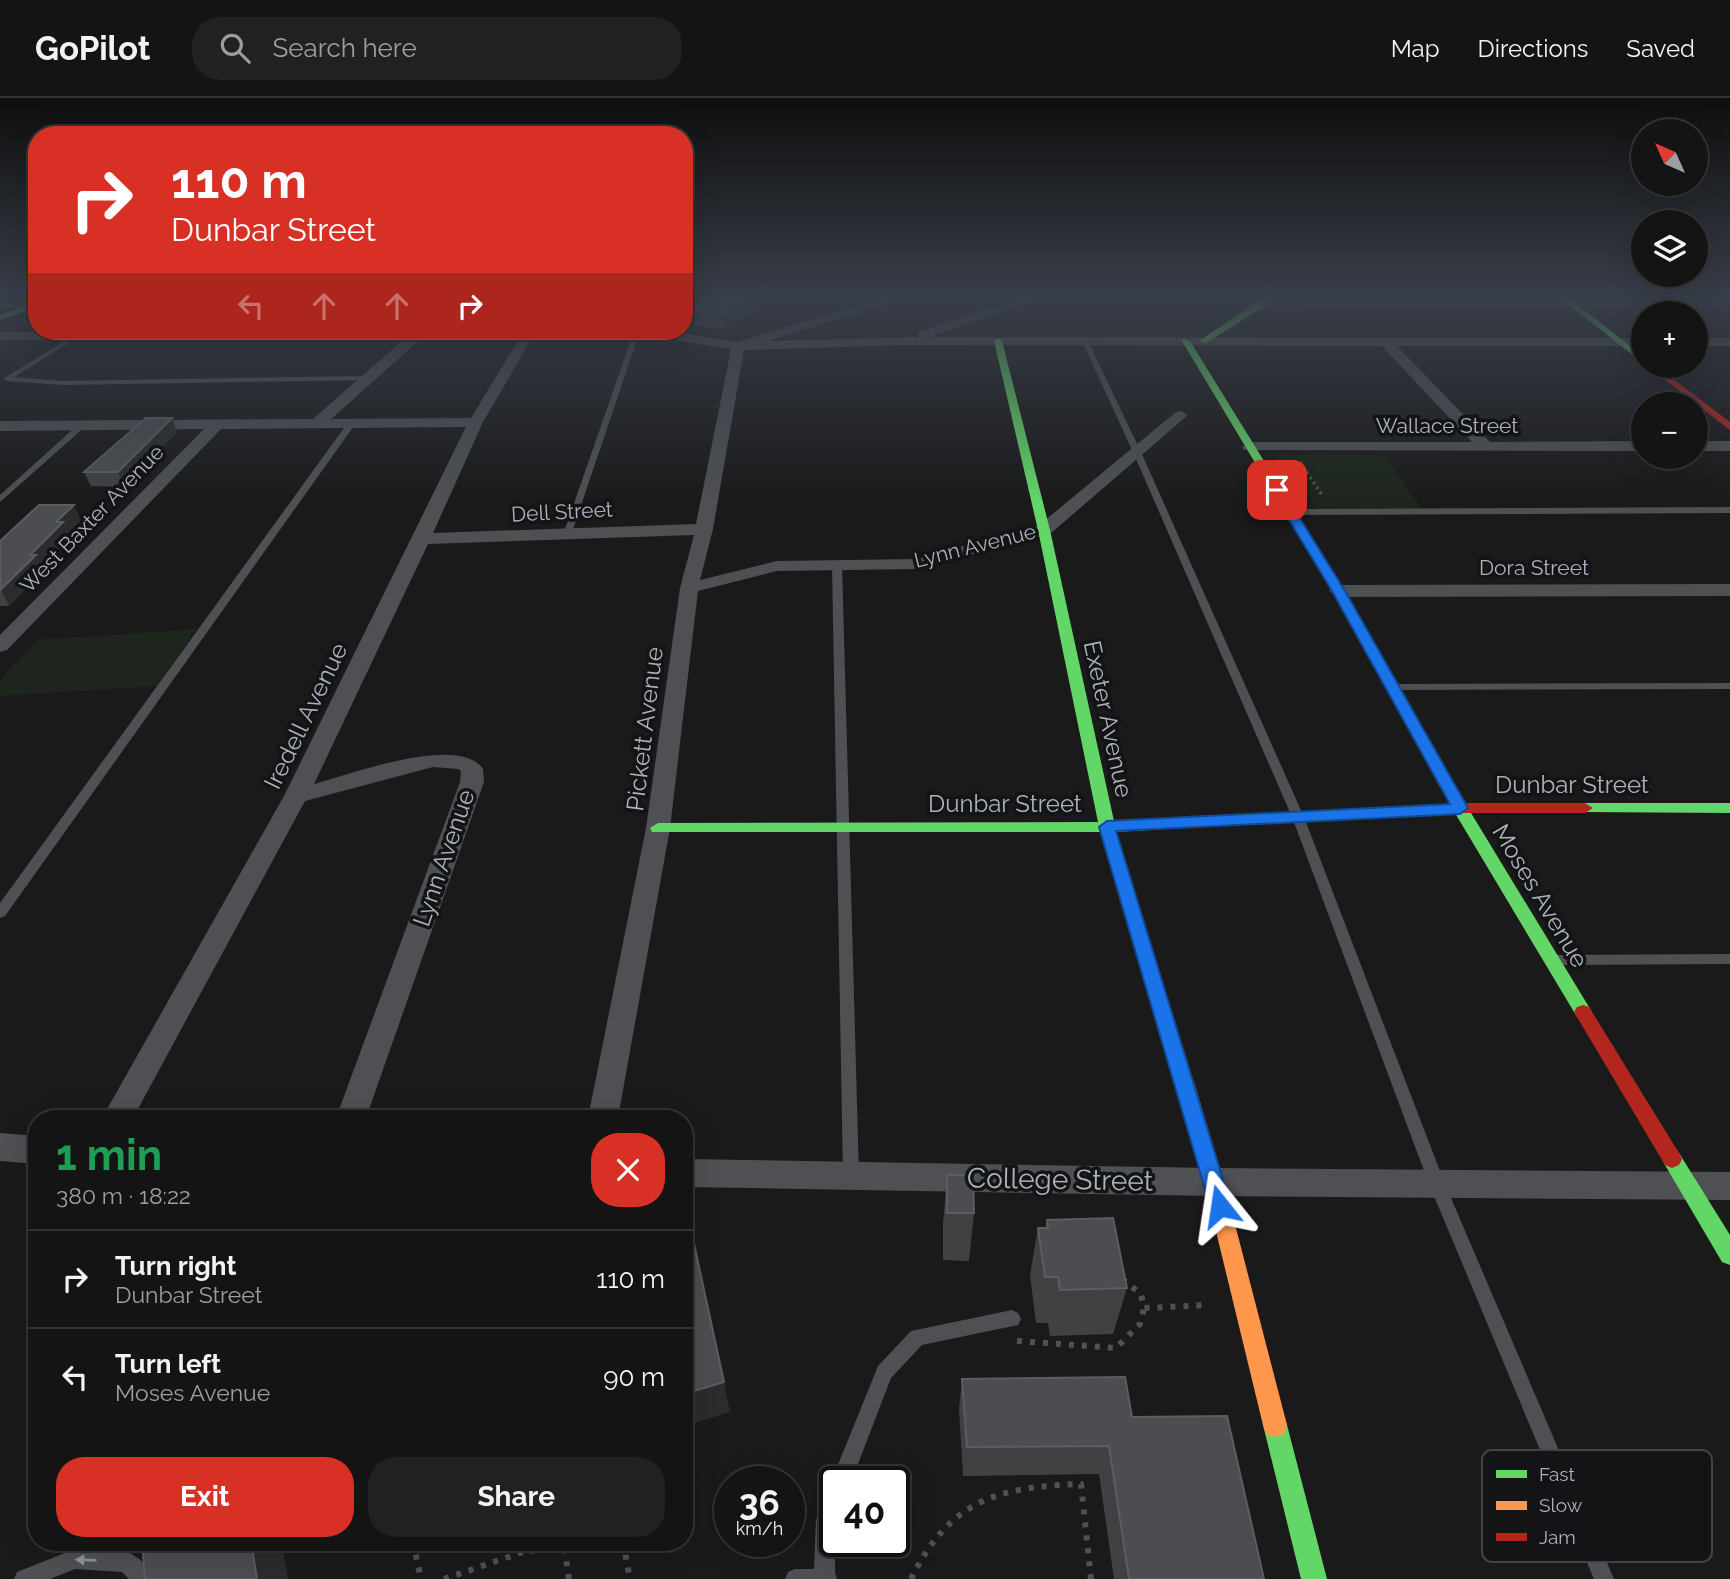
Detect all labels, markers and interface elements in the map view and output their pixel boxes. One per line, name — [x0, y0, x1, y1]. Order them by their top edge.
search box — [192, 17, 682, 80]
text: GoPilot — [35, 29, 150, 68]
icon: search — [216, 29, 254, 67]
text: Search here — [272, 33, 417, 63]
text: Map — [1391, 34, 1440, 63]
text: Directions — [1478, 34, 1588, 63]
text: Saved — [1626, 34, 1695, 63]
north arrow — [1631, 119, 1708, 196]
map controls — [1631, 119, 1708, 469]
text: 110 m — [171, 152, 307, 209]
icon: right — [56, 154, 147, 245]
button: layers — [1631, 210, 1708, 287]
text: Dunbar Street — [171, 211, 376, 248]
icon: left — [232, 287, 270, 325]
icon: ahead — [305, 287, 343, 325]
icon: ahead — [378, 287, 416, 325]
icon: right — [451, 287, 489, 325]
button: + — [1631, 301, 1708, 378]
button: − — [1631, 392, 1708, 469]
street label: Wallace Street — [1376, 413, 1518, 438]
street label: West Baxter Avenue — [15, 440, 169, 598]
pin — [1247, 460, 1307, 520]
icon: arrive — [1258, 471, 1296, 509]
street label: Dell Street — [511, 496, 613, 527]
street label: Lynn Avenue — [911, 518, 1038, 573]
street label: Dora Street — [1479, 555, 1589, 580]
street label: Iredell Avenue — [258, 638, 353, 794]
street label: Exeter Avenue — [1078, 638, 1139, 800]
street label: Pickett Avenue — [620, 645, 669, 813]
street label: Dunbar Street — [1495, 770, 1649, 799]
street label: Lynn Avenue — [407, 786, 480, 930]
street label: Dunbar Street — [928, 789, 1082, 818]
street label: Moses Avenue — [1486, 819, 1595, 973]
text: 1 min — [56, 1131, 162, 1180]
button: close — [591, 1133, 665, 1207]
street label: College Street — [967, 1161, 1154, 1198]
position arrow — [1183, 1169, 1257, 1243]
text: 380 m · 18:22 — [56, 1182, 191, 1209]
text: Turn right — [115, 1251, 236, 1281]
icon: right — [56, 1260, 94, 1298]
text: 110 m — [596, 1264, 665, 1294]
text: Dunbar Street — [115, 1281, 262, 1308]
text: Turn left — [115, 1349, 221, 1379]
icon: left — [56, 1358, 94, 1396]
text: 90 m — [603, 1362, 665, 1392]
text: Moses Avenue — [115, 1379, 270, 1406]
legend — [1482, 1450, 1712, 1562]
button: Exit — [56, 1457, 354, 1537]
button: Share — [368, 1457, 665, 1537]
text: Fast — [1539, 1463, 1575, 1485]
speed limit sign: 40 — [819, 1466, 910, 1557]
text: 36 — [739, 1482, 780, 1523]
text: Slow — [1539, 1494, 1583, 1516]
text: km/h — [736, 1518, 783, 1539]
text: Jam — [1539, 1526, 1576, 1548]
one-way arrow — [75, 1555, 97, 1566]

